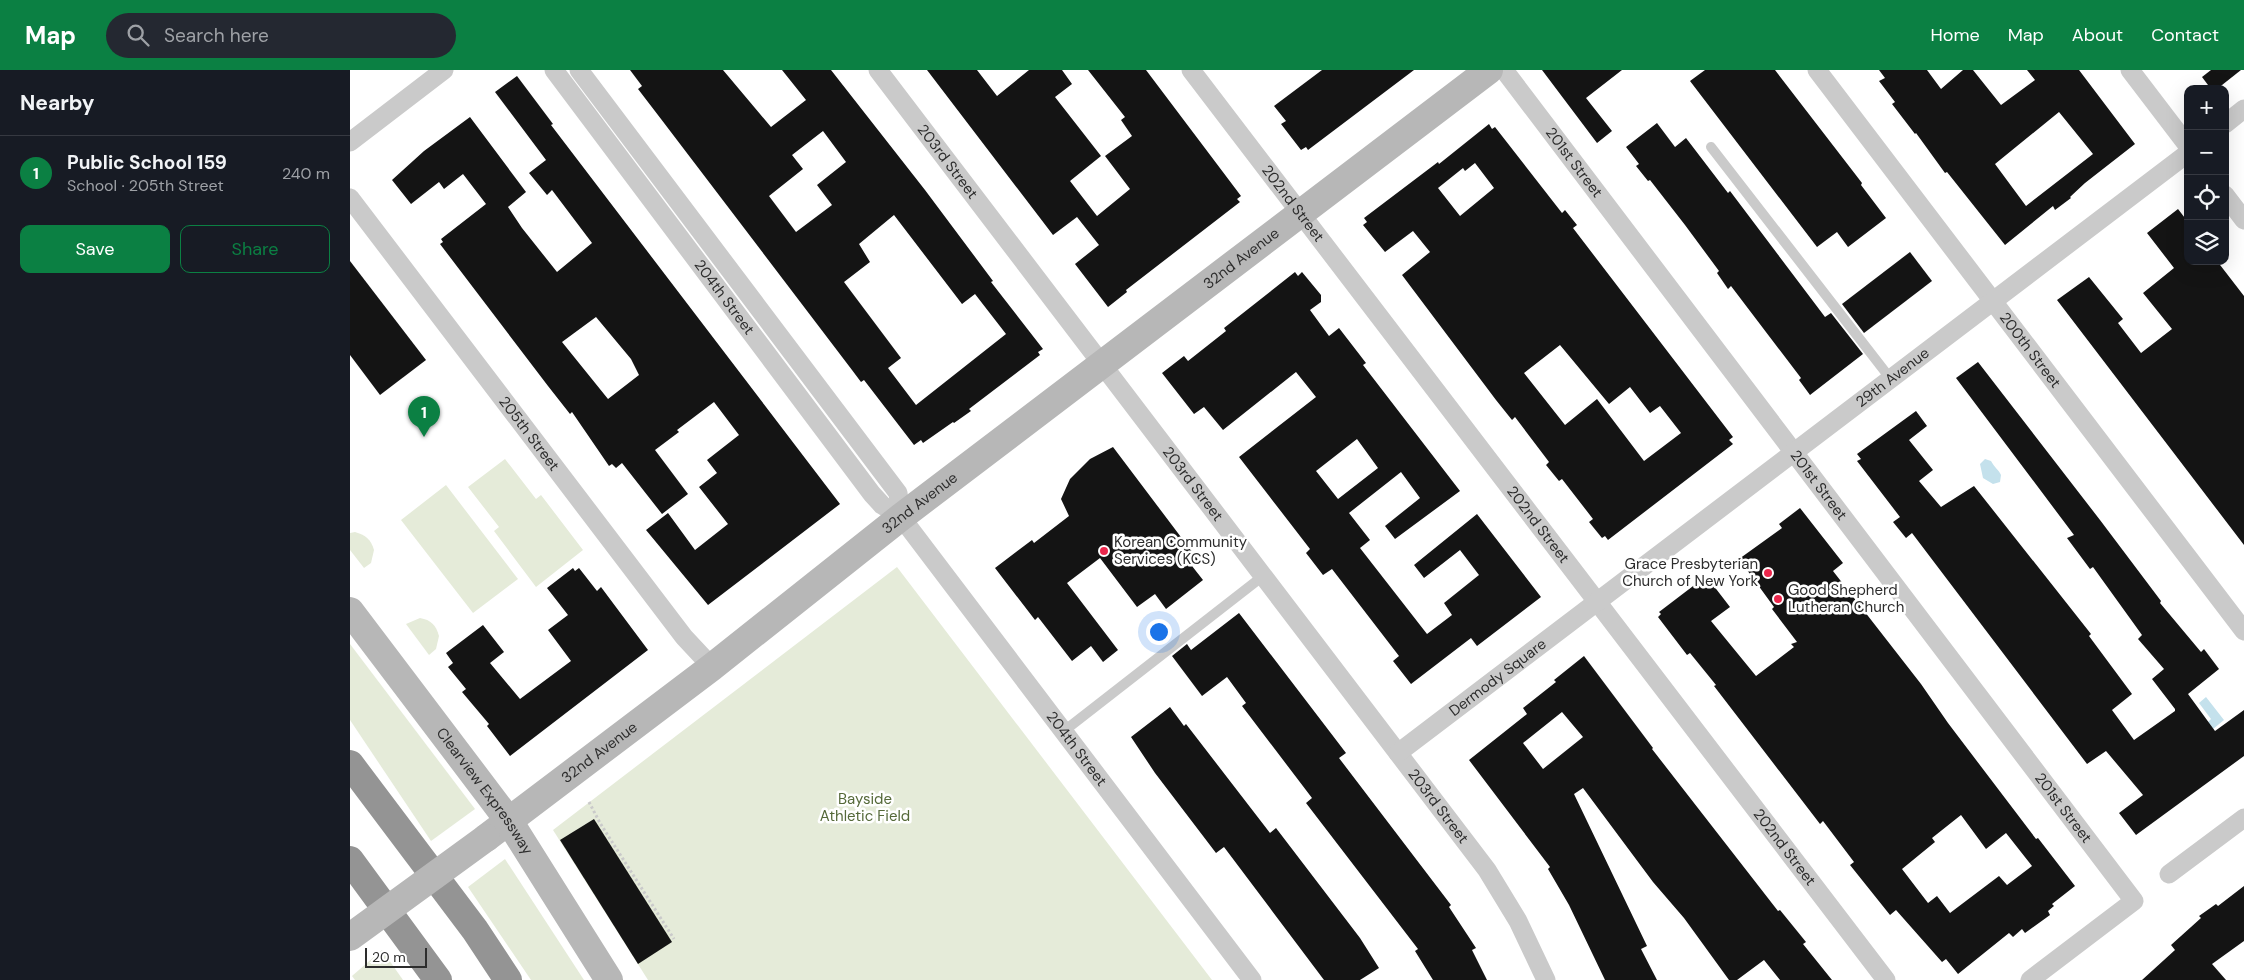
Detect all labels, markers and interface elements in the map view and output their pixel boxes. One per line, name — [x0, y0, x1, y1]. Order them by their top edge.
search box — [106, 13, 456, 58]
text: Map — [25, 20, 76, 51]
icon: search — [124, 21, 152, 49]
text: Search here — [164, 23, 269, 48]
text: Home — [1930, 23, 1980, 47]
text: Map — [2008, 23, 2044, 47]
text: About — [2072, 23, 2123, 47]
text: Contact — [2151, 23, 2219, 47]
map controls — [2184, 85, 2229, 265]
button: + — [2184, 85, 2229, 130]
text: Nearby — [20, 89, 94, 117]
street label: 203rd Street — [913, 120, 983, 203]
street label: 201st Street — [1541, 123, 1607, 202]
button: − — [2184, 130, 2229, 175]
text: Public School 159 — [67, 150, 227, 175]
street label: 202nd Street — [1257, 161, 1329, 246]
text: 1 — [33, 163, 39, 184]
text: 240 m — [282, 163, 330, 184]
text: School · 205th Street — [67, 175, 224, 196]
button: locate — [2184, 175, 2229, 220]
button: layers — [2184, 220, 2229, 265]
street label: 32nd Avenue — [1199, 223, 1283, 294]
button: Save — [20, 225, 170, 273]
button: Share — [180, 225, 330, 273]
street label: 204th Street — [690, 256, 759, 339]
street label: 200th Street — [1995, 308, 2066, 392]
street label: 29th Avenue — [1852, 343, 1933, 412]
street label: 205th Street — [494, 392, 564, 475]
pin: 1 — [408, 396, 440, 437]
street label: 203rd Street — [1158, 442, 1228, 525]
street label: 201st Street — [1786, 446, 1852, 524]
street label: 32nd Avenue — [878, 468, 962, 538]
street label: 202nd Street — [1502, 482, 1574, 567]
place label: Korean Community Services (KCS) — [1114, 532, 1248, 569]
marker: Korean Community Services (KCS) — [1098, 545, 1110, 557]
place label: Grace Presbyterian Church of New York — [1622, 554, 1758, 591]
marker: Grace Presbyterian Church of New York — [1762, 567, 1774, 579]
place label: Good Shepherd Lutheran Church — [1788, 580, 1904, 617]
marker: Good Shepherd Lutheran Church — [1772, 593, 1784, 605]
your location — [1146, 619, 1172, 645]
street label: Dermody Square — [1445, 634, 1550, 721]
street label: 204th Street — [1042, 707, 1111, 790]
street label: 32nd Avenue — [557, 717, 641, 788]
street label: Clearview Expressway — [432, 723, 538, 859]
street label: 203rd Street — [1403, 765, 1473, 848]
street label: 201st Street — [2030, 769, 2097, 847]
park label: Bayside Athletic Field — [820, 789, 910, 826]
street label: 202nd Street — [1749, 805, 1820, 890]
scale bar — [365, 945, 428, 968]
text: 20 m — [372, 948, 406, 966]

